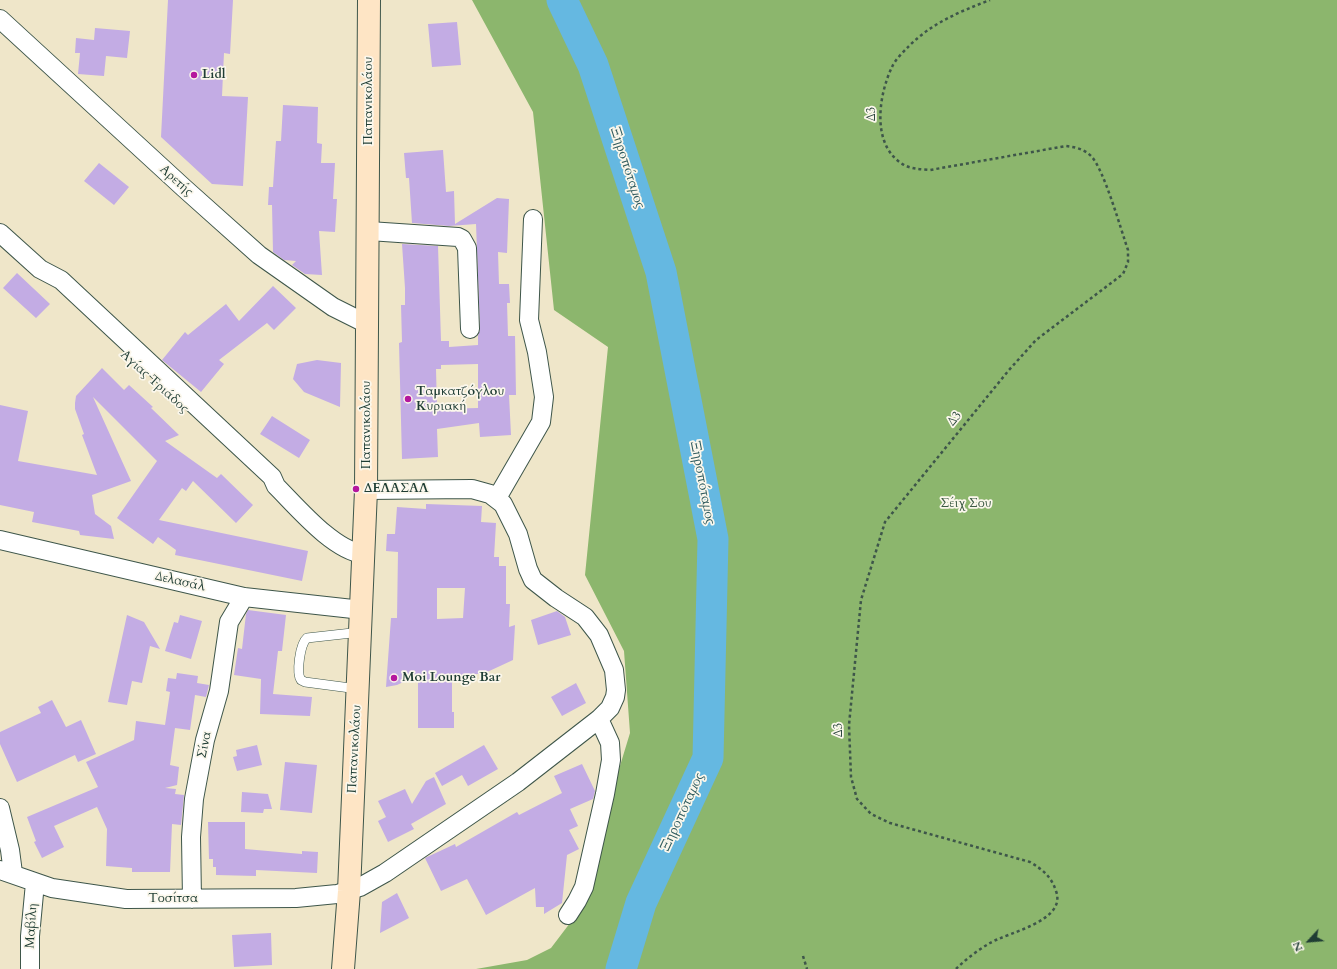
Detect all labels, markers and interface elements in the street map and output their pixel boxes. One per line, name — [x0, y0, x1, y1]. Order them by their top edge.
street label: Παπανικολάου — [361, 57, 377, 145]
place label: Lidl — [202, 67, 226, 83]
marker: Lidl — [189, 70, 199, 80]
street label: Δ3 — [864, 107, 880, 121]
water label: Ξηροπόταμος — [606, 125, 648, 211]
street label: Αρετής — [156, 162, 196, 200]
street label: Αγίας Τριάδος — [117, 347, 191, 417]
street label: Παπανικολάου — [359, 381, 375, 469]
place label: Ταμκατζόγλου Κυριακή — [416, 384, 504, 415]
marker: Ταμκατζόγλου Κυριακή — [403, 394, 413, 404]
street label: Δ3 — [944, 409, 966, 429]
water label: Ξηροπόταμος — [686, 440, 718, 526]
place label: ΔΕΛΑΣΑΛ — [364, 481, 429, 497]
marker: ΔΕΛΑΣΑΛ — [351, 484, 361, 494]
park label: Σέιχ Σου — [940, 496, 992, 512]
street label: Δελασάλ — [153, 569, 207, 595]
place label: Moi Lounge Bar — [402, 670, 500, 686]
marker: Moi Lounge Bar — [389, 673, 399, 683]
street label: Παπανικολάου — [345, 704, 365, 794]
street label: Δ3 — [831, 723, 847, 737]
street label: Σίνα — [195, 730, 215, 760]
water label: Ξηροπόταμος — [657, 770, 709, 854]
street label: Τοσίτσα — [148, 891, 198, 907]
street label: Μαβίλη — [23, 903, 41, 949]
north arrow — [1289, 921, 1329, 961]
text: N — [1289, 939, 1307, 954]

